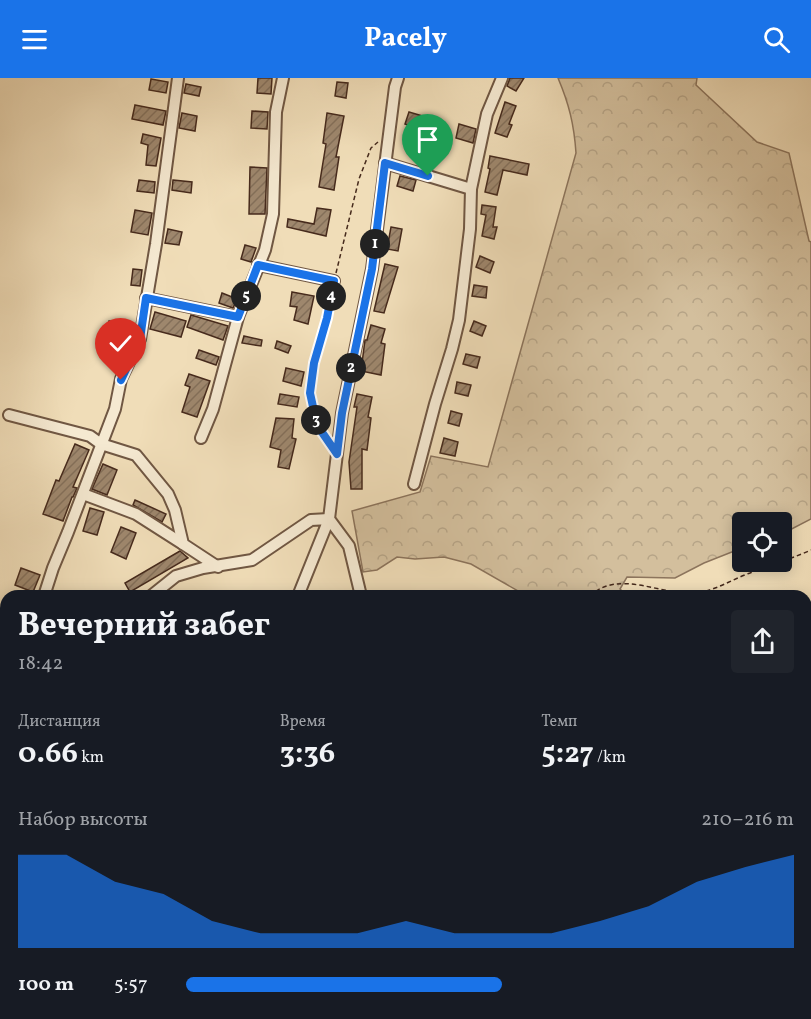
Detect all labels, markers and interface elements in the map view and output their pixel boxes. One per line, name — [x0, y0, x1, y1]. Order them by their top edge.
text: Pacely — [364, 20, 447, 58]
icon: menu — [18, 23, 51, 56]
icon: search — [760, 23, 793, 56]
pin — [402, 114, 453, 176]
icon: arrive — [411, 123, 444, 156]
pin: 1 — [360, 229, 390, 259]
text: 1 — [372, 233, 378, 255]
pin: 5 — [231, 281, 261, 311]
pin: 4 — [316, 281, 346, 311]
text: 5 — [242, 285, 250, 307]
text: 4 — [326, 285, 336, 307]
pin — [95, 318, 146, 380]
icon: check — [104, 327, 137, 360]
pin: 2 — [336, 353, 366, 383]
text: 2 — [347, 357, 355, 379]
pin: 3 — [301, 405, 331, 435]
text: 3 — [312, 409, 320, 431]
map controls — [732, 512, 792, 572]
button: locate — [732, 512, 792, 572]
text: Вечерний забег — [18, 604, 270, 650]
button: share — [731, 610, 794, 673]
text: 18:42 — [18, 650, 63, 678]
text: Дистанция — [18, 711, 100, 733]
text: Время — [280, 711, 326, 733]
text: Темп — [541, 711, 577, 733]
text: 0.66 — [18, 733, 78, 775]
text: 3:36 — [280, 733, 335, 775]
text: 5:27 — [541, 733, 594, 775]
text: km — [78, 747, 104, 769]
text: /km — [594, 747, 626, 769]
text: Набор высоты — [18, 806, 148, 834]
text: 210–216 m — [701, 806, 794, 834]
text: 100 m — [18, 971, 74, 999]
text: 5:57 — [114, 971, 148, 999]

